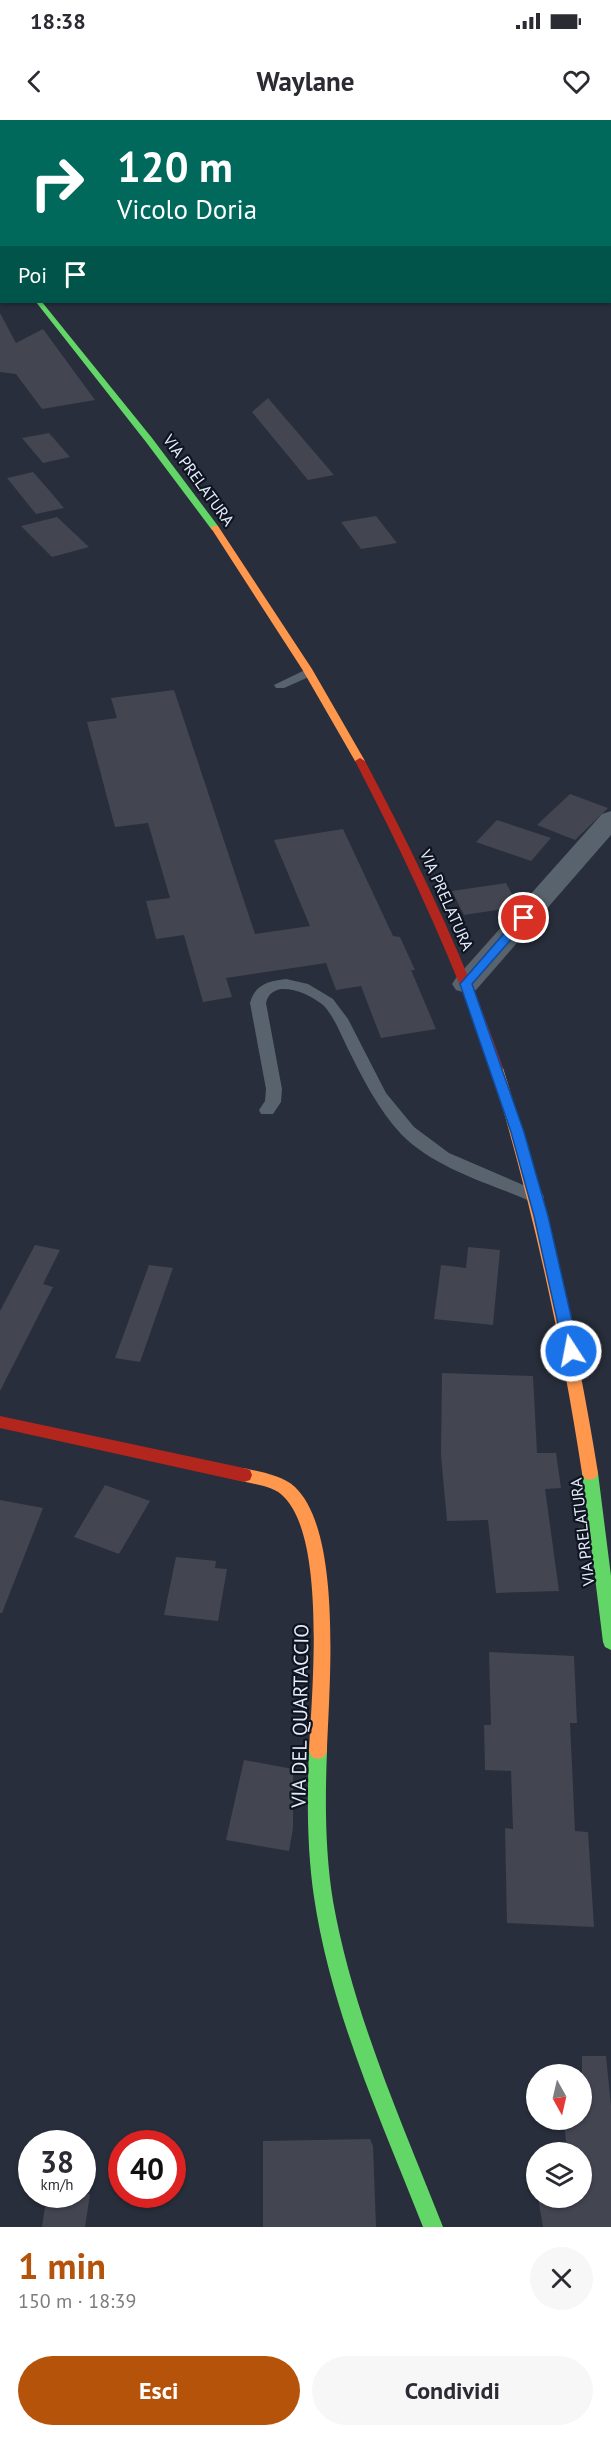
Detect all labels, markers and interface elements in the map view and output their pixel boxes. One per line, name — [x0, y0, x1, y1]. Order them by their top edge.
text: 18:38 — [30, 7, 86, 35]
text: Waylane — [256, 64, 355, 98]
icon: back — [18, 65, 51, 98]
icon: heart — [560, 65, 593, 98]
text: 120 m — [117, 139, 233, 194]
icon: right — [18, 144, 96, 222]
text: Vicolo Doria — [117, 192, 257, 226]
icon: arrive — [59, 258, 92, 291]
text: Poi — [18, 261, 47, 289]
street label: VIA PRELATURA — [159, 430, 239, 530]
street label: VIA PRELATURA — [415, 846, 478, 954]
pin — [498, 892, 549, 943]
icon: arrive — [507, 901, 540, 934]
position arrow — [539, 1319, 603, 1383]
street label: VIA PRELATURA — [565, 1476, 599, 1588]
street label: VIA DEL QUARTACCIO — [285, 1624, 315, 1809]
north arrow — [526, 2064, 592, 2130]
map controls — [526, 2064, 592, 2208]
speed limit sign: 40 — [108, 2130, 186, 2208]
text: 38 — [40, 2142, 74, 2181]
button: layers — [526, 2142, 592, 2208]
text: km/h — [41, 2175, 73, 2194]
text: 1 min — [18, 2242, 106, 2289]
button: close — [530, 2247, 593, 2310]
text: 150 m · 18:39 — [18, 2288, 136, 2314]
button: Esci — [18, 2356, 300, 2425]
button: Condividi — [312, 2356, 593, 2425]

